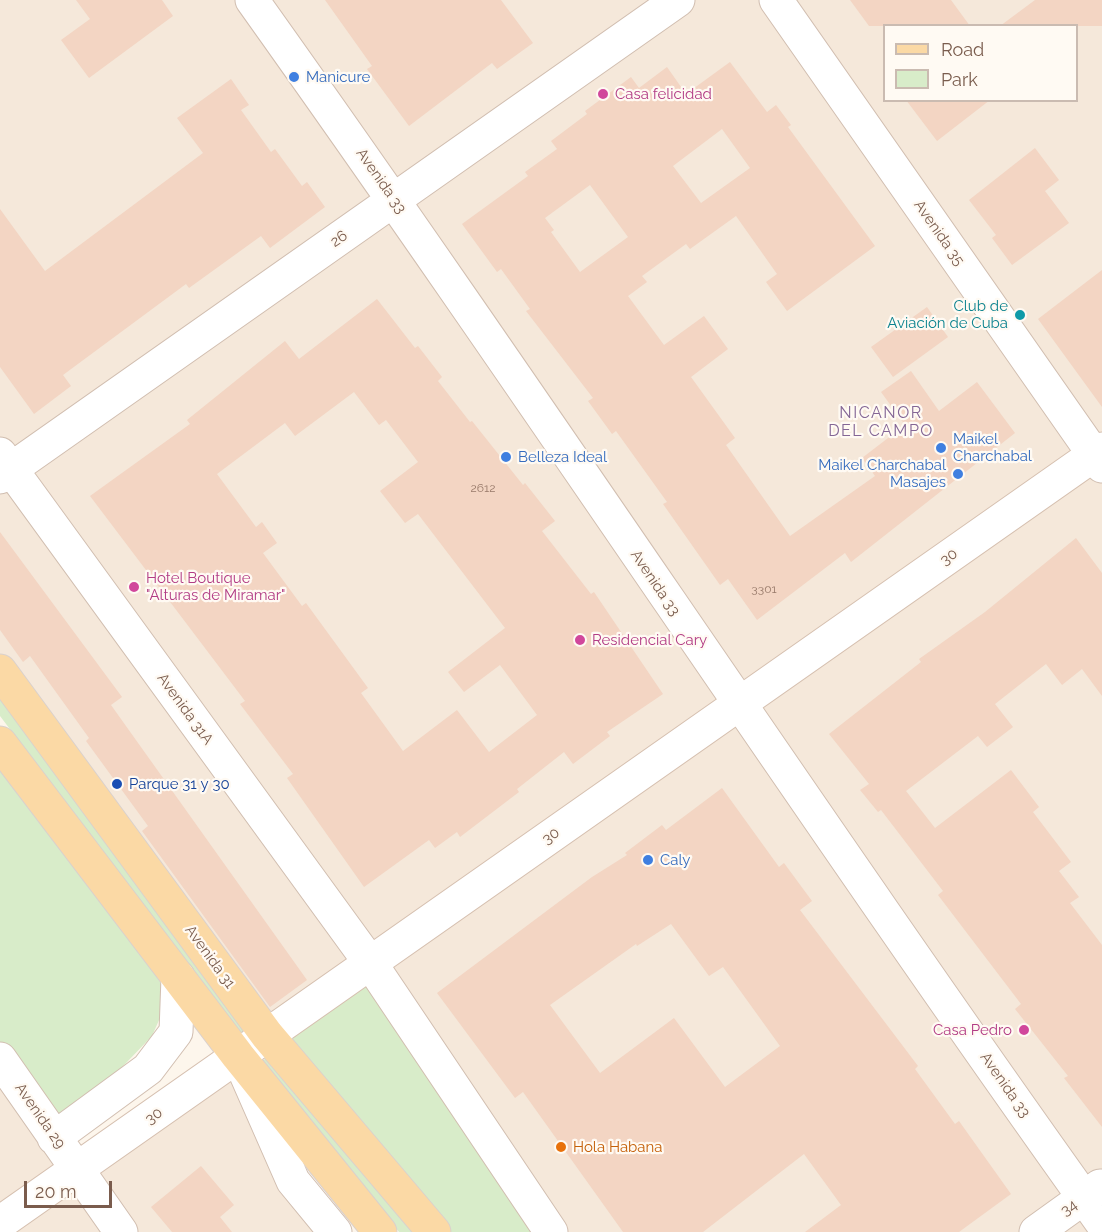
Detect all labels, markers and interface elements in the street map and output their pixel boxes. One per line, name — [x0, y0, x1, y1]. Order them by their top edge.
legend — [883, 24, 1078, 102]
text: Road — [941, 39, 984, 60]
place label: Manicure — [306, 68, 370, 86]
text: Park — [941, 69, 978, 90]
marker: Manicure — [287, 70, 301, 84]
place label: Casa felicidad — [615, 85, 712, 103]
marker: Casa felicidad — [596, 87, 610, 101]
street label: Avenida 33 — [352, 145, 410, 217]
street label: Avenida 35 — [910, 197, 968, 269]
street label: 26 — [327, 227, 351, 251]
place label: Club de Aviación de Cuba — [887, 297, 1008, 332]
marker: Club de Aviación de Cuba — [1013, 308, 1027, 322]
district label: NICANOR DEL CAMPO — [828, 403, 934, 441]
place label: Maikel Charchabal — [953, 430, 1032, 465]
marker: Maikel Charchabal — [934, 441, 948, 455]
place label: Belleza Ideal — [518, 448, 607, 466]
marker: Belleza Ideal — [499, 450, 513, 464]
place label: Maikel Charchabal Masajes — [818, 456, 946, 491]
marker: Maikel Charchabal Masajes — [951, 467, 965, 481]
house number: 2612 — [471, 481, 495, 495]
street label: 30 — [937, 545, 961, 569]
street label: Avenida 33 — [626, 547, 684, 619]
place label: Hotel Boutique "Alturas de Miramar" — [146, 569, 285, 604]
marker: Hotel Boutique "Alturas de Miramar" — [127, 580, 141, 594]
house number: 3301 — [751, 582, 777, 596]
place label: Residencial Cary — [592, 631, 707, 649]
marker: Residencial Cary — [573, 633, 587, 647]
street label: Avenida 31A — [153, 670, 217, 748]
place label: Parque 31 y 30 — [129, 775, 230, 793]
marker: Parque 31 y 30 — [110, 777, 124, 791]
street label: 30 — [539, 824, 563, 848]
place label: Caly — [660, 851, 690, 869]
marker: Caly — [641, 853, 655, 867]
street label: Avenida 31 — [181, 922, 239, 992]
place label: Casa Pedro — [933, 1021, 1012, 1039]
marker: Casa Pedro — [1017, 1023, 1031, 1037]
street label: Avenida 33 — [976, 1049, 1034, 1121]
street label: Avenida 29 — [11, 1080, 69, 1152]
street label: 30 — [142, 1104, 166, 1128]
place label: Hola Habana — [573, 1138, 662, 1156]
marker: Hola Habana — [554, 1140, 568, 1154]
scale bar — [27, 1169, 116, 1207]
text: 20 m — [35, 1181, 77, 1202]
street label: 34 — [1057, 1196, 1081, 1220]

